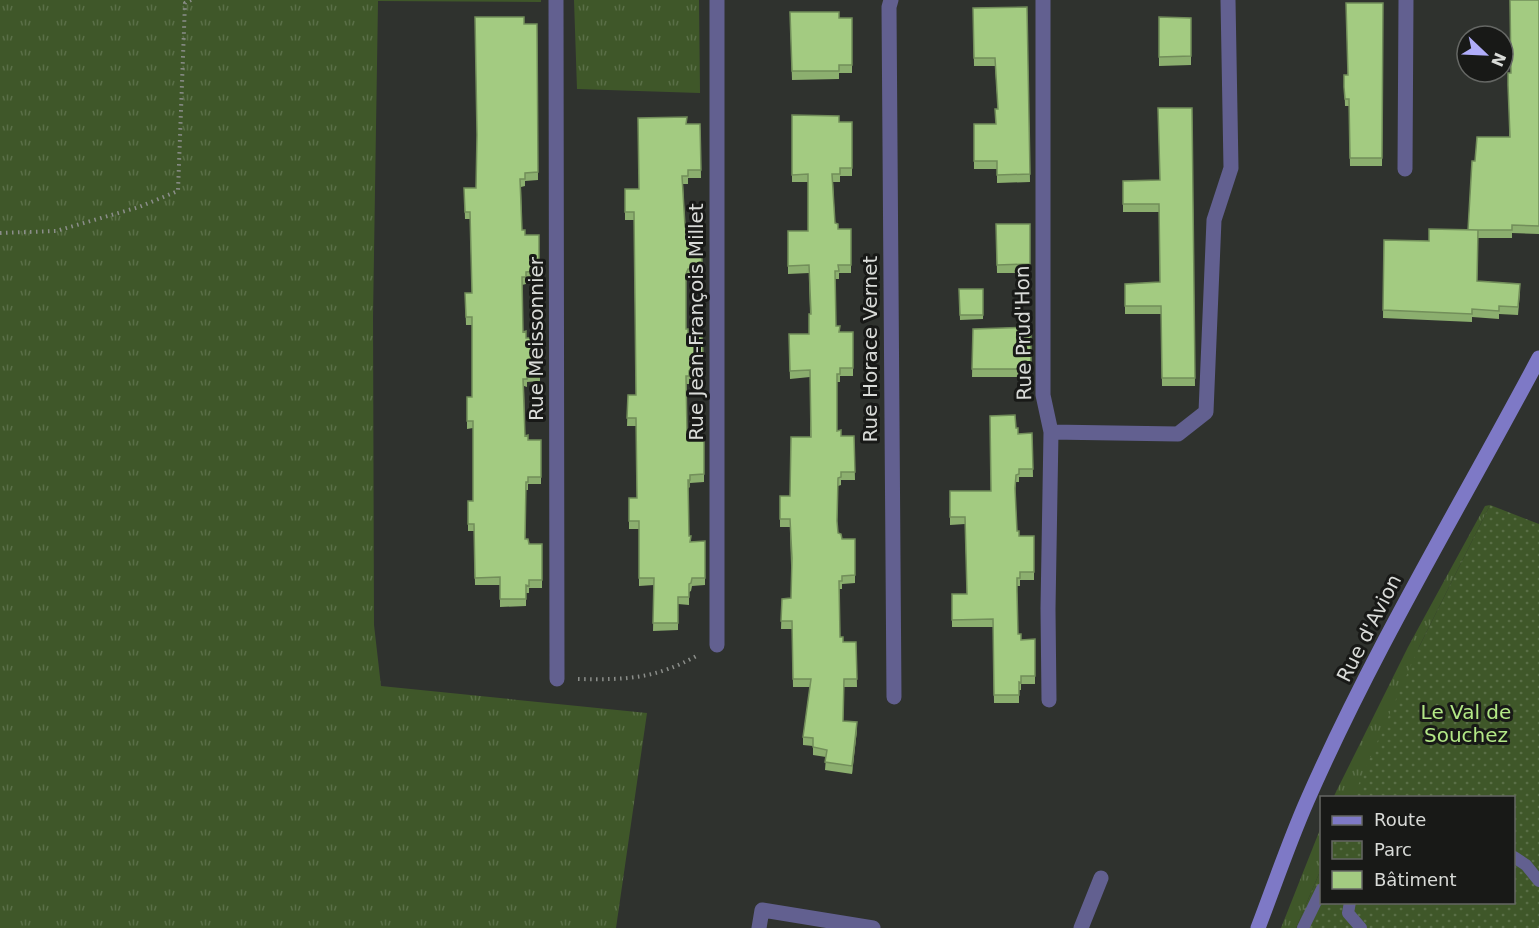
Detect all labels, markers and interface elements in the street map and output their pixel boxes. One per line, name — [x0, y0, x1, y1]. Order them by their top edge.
north arrow — [1455, 24, 1515, 84]
text: N — [1487, 50, 1510, 70]
street label: Rue Jean-François Millet — [684, 203, 708, 441]
street label: Rue Horace Vernet — [858, 255, 882, 442]
street label: Rue Meissonnier — [524, 256, 548, 421]
street label: Rue Prud'Hon — [1010, 265, 1036, 401]
street label: Rue d'Avion — [1332, 570, 1406, 686]
park label: Le Val de Souchez — [1421, 700, 1511, 747]
legend — [1320, 796, 1515, 904]
text: Route — [1374, 809, 1426, 830]
text: Parc — [1374, 839, 1412, 860]
text: Bâtiment — [1374, 869, 1457, 890]

